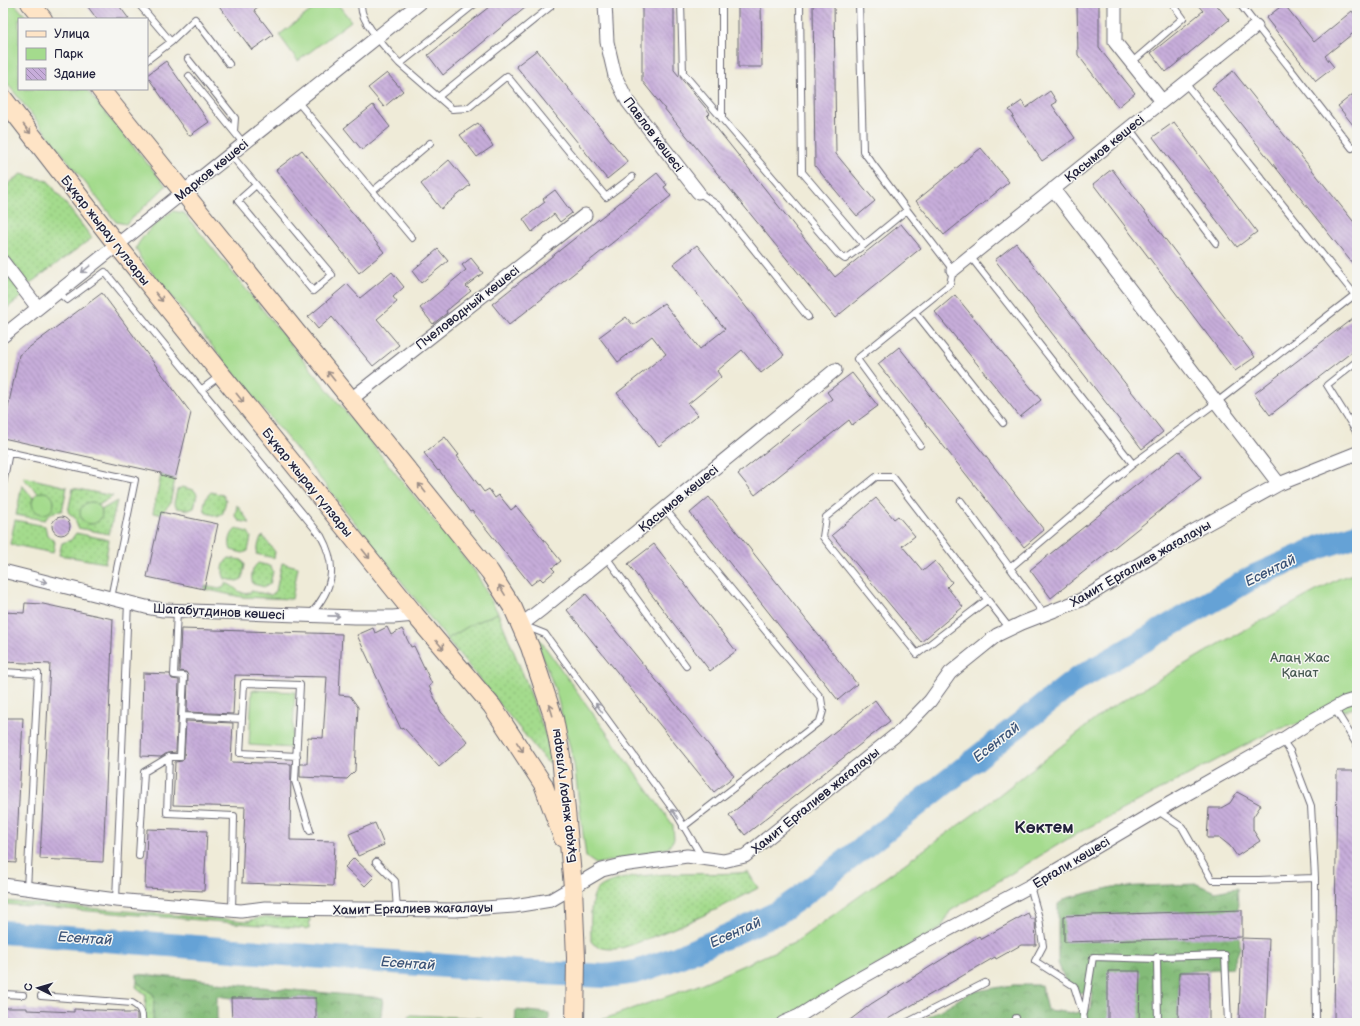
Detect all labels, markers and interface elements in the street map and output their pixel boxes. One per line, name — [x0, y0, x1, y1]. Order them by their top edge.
legend — [18, 18, 148, 90]
text: Улица — [54, 27, 90, 42]
text: Парк — [54, 47, 84, 62]
text: Здание — [54, 67, 96, 82]
street label: Павлов көшесі — [620, 94, 687, 175]
street label: Қасымов көшесі — [1061, 112, 1148, 186]
one-way arrow — [23, 124, 31, 135]
street label: Марков көшесі — [171, 136, 252, 205]
street label: Бұқар жырау гүлзары — [57, 172, 153, 289]
street label: Пчеловодный көшесі — [412, 262, 523, 353]
one-way arrow — [81, 265, 92, 274]
one-way arrow — [154, 291, 163, 302]
one-way arrow — [326, 370, 335, 381]
one-way arrow — [236, 393, 245, 404]
street label: Бұқар жырау гүлзары — [258, 425, 356, 540]
street label: Қасымов көшесі — [635, 462, 722, 536]
one-way arrow — [417, 482, 426, 493]
street label: Хамит Ерғалиев жағалауы — [1067, 517, 1214, 611]
one-way arrow — [361, 548, 370, 559]
water label: Есентай — [1242, 551, 1298, 590]
one-way arrow — [34, 577, 47, 585]
one-way arrow — [497, 584, 505, 596]
street label: Шагабутдинов көшесі — [152, 601, 285, 623]
one-way arrow — [327, 612, 340, 620]
one-way arrow — [436, 639, 445, 650]
park label: Алаң Жас Қанат — [1269, 650, 1330, 681]
one-way arrow — [547, 703, 554, 716]
one-way arrow — [595, 703, 603, 714]
water label: Есентай — [970, 719, 1023, 766]
street label: Бұқар жырау гүлзары — [548, 728, 580, 864]
one-way arrow — [516, 741, 524, 752]
street label: Хамит Ерғалиев жағалауы — [748, 744, 883, 857]
one-way arrow — [671, 808, 679, 819]
district label: Көктем — [1014, 818, 1074, 838]
street label: Ерғали көшесі — [1030, 834, 1113, 892]
street label: Хамит Ерғалиев жағалауы — [333, 900, 493, 918]
water label: Есентай — [707, 914, 764, 951]
water label: Есентай — [57, 928, 113, 949]
water label: Есентай — [380, 953, 436, 974]
north arrow — [18, 968, 58, 1008]
text: С — [22, 982, 35, 992]

